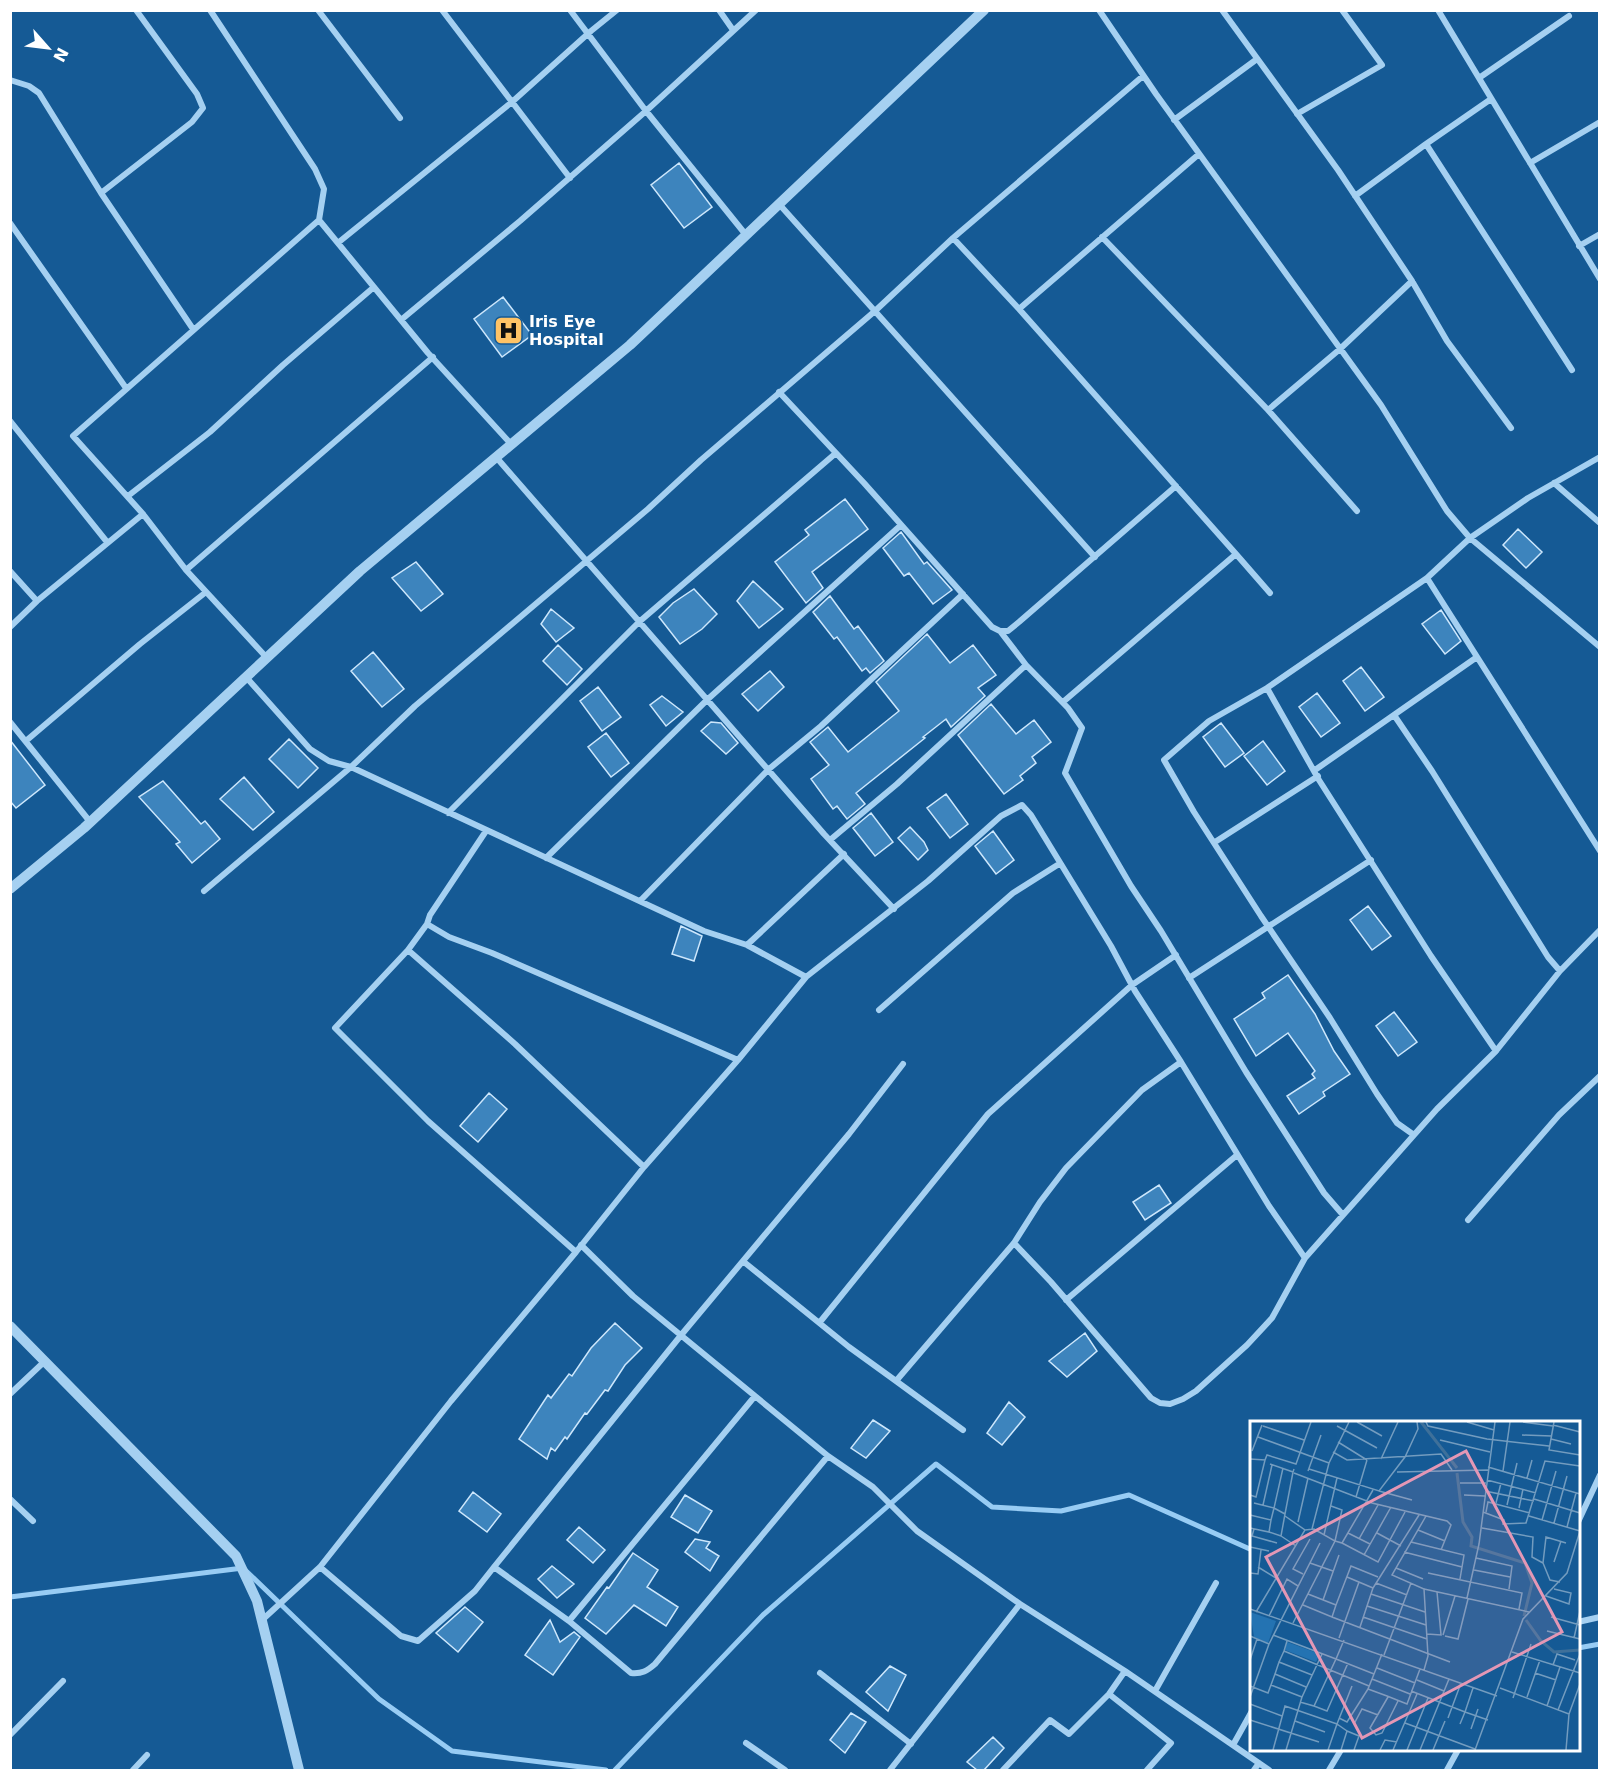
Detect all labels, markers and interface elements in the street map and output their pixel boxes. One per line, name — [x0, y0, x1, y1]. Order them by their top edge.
north arrow — [18, 18, 78, 78]
text: N — [49, 44, 72, 65]
place label: Iris Eye Hospital — [529, 312, 604, 349]
hospital icon: Iris Eye Hospital — [492, 314, 524, 346]
inset map — [1250, 1421, 1580, 1751]

